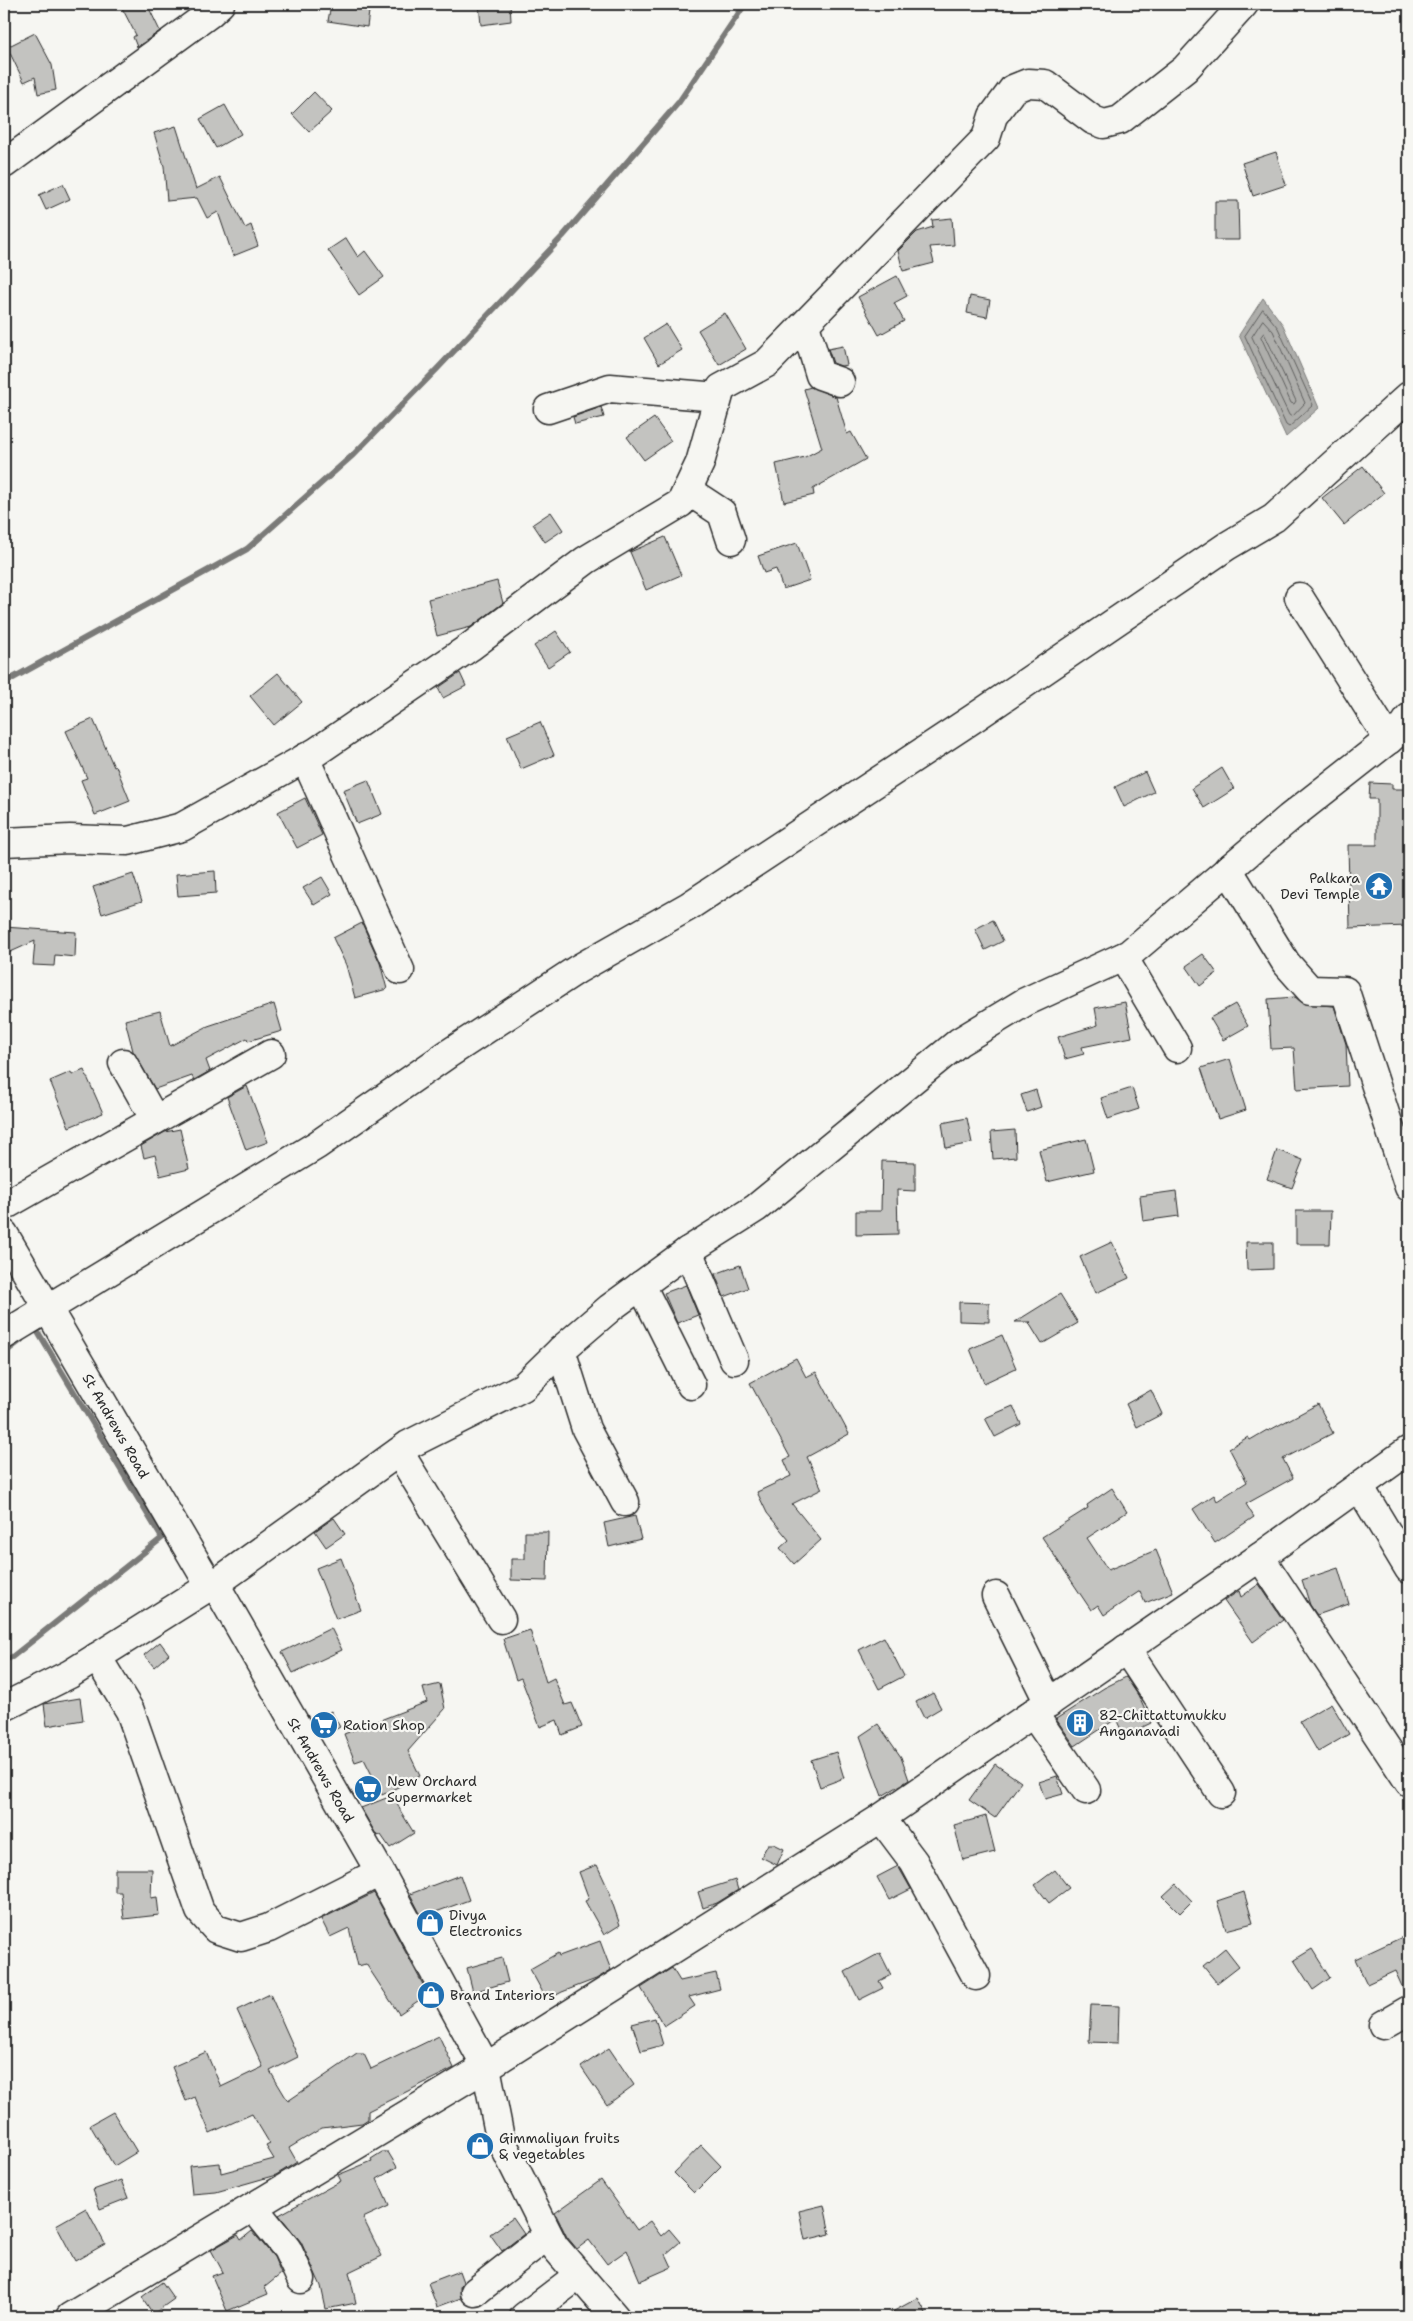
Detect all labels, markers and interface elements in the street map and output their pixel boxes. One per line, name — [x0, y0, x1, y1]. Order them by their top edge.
place label: Palkara Devi Temple — [1280, 869, 1360, 903]
temple icon: Palkara Devi Temple — [1364, 871, 1394, 901]
street label: St Andrews Road — [79, 1370, 153, 1482]
place label: 82-Chittattumukku Anganavadi — [1099, 1706, 1227, 1740]
building icon: 82-Chittattumukku Anganavadi — [1065, 1708, 1095, 1738]
supermarket icon: Ration Shop — [309, 1710, 339, 1740]
street label: St Andrews Road — [284, 1714, 358, 1826]
place label: Ration Shop — [343, 1716, 425, 1734]
place label: New Orchard Supermarket — [387, 1772, 477, 1806]
supermarket icon: New Orchard Supermarket — [353, 1774, 383, 1804]
place label: Divya Electronics — [449, 1906, 522, 1940]
shop icon: Divya Electronics — [415, 1908, 445, 1938]
shop icon: Brand Interiors — [416, 1980, 446, 2010]
place label: Brand Interiors — [450, 1986, 555, 2004]
place label: Gimmaliyan fruits & vegetables — [499, 2129, 620, 2163]
shop icon: Gimmaliyan fruits & vegetables — [465, 2131, 495, 2161]

